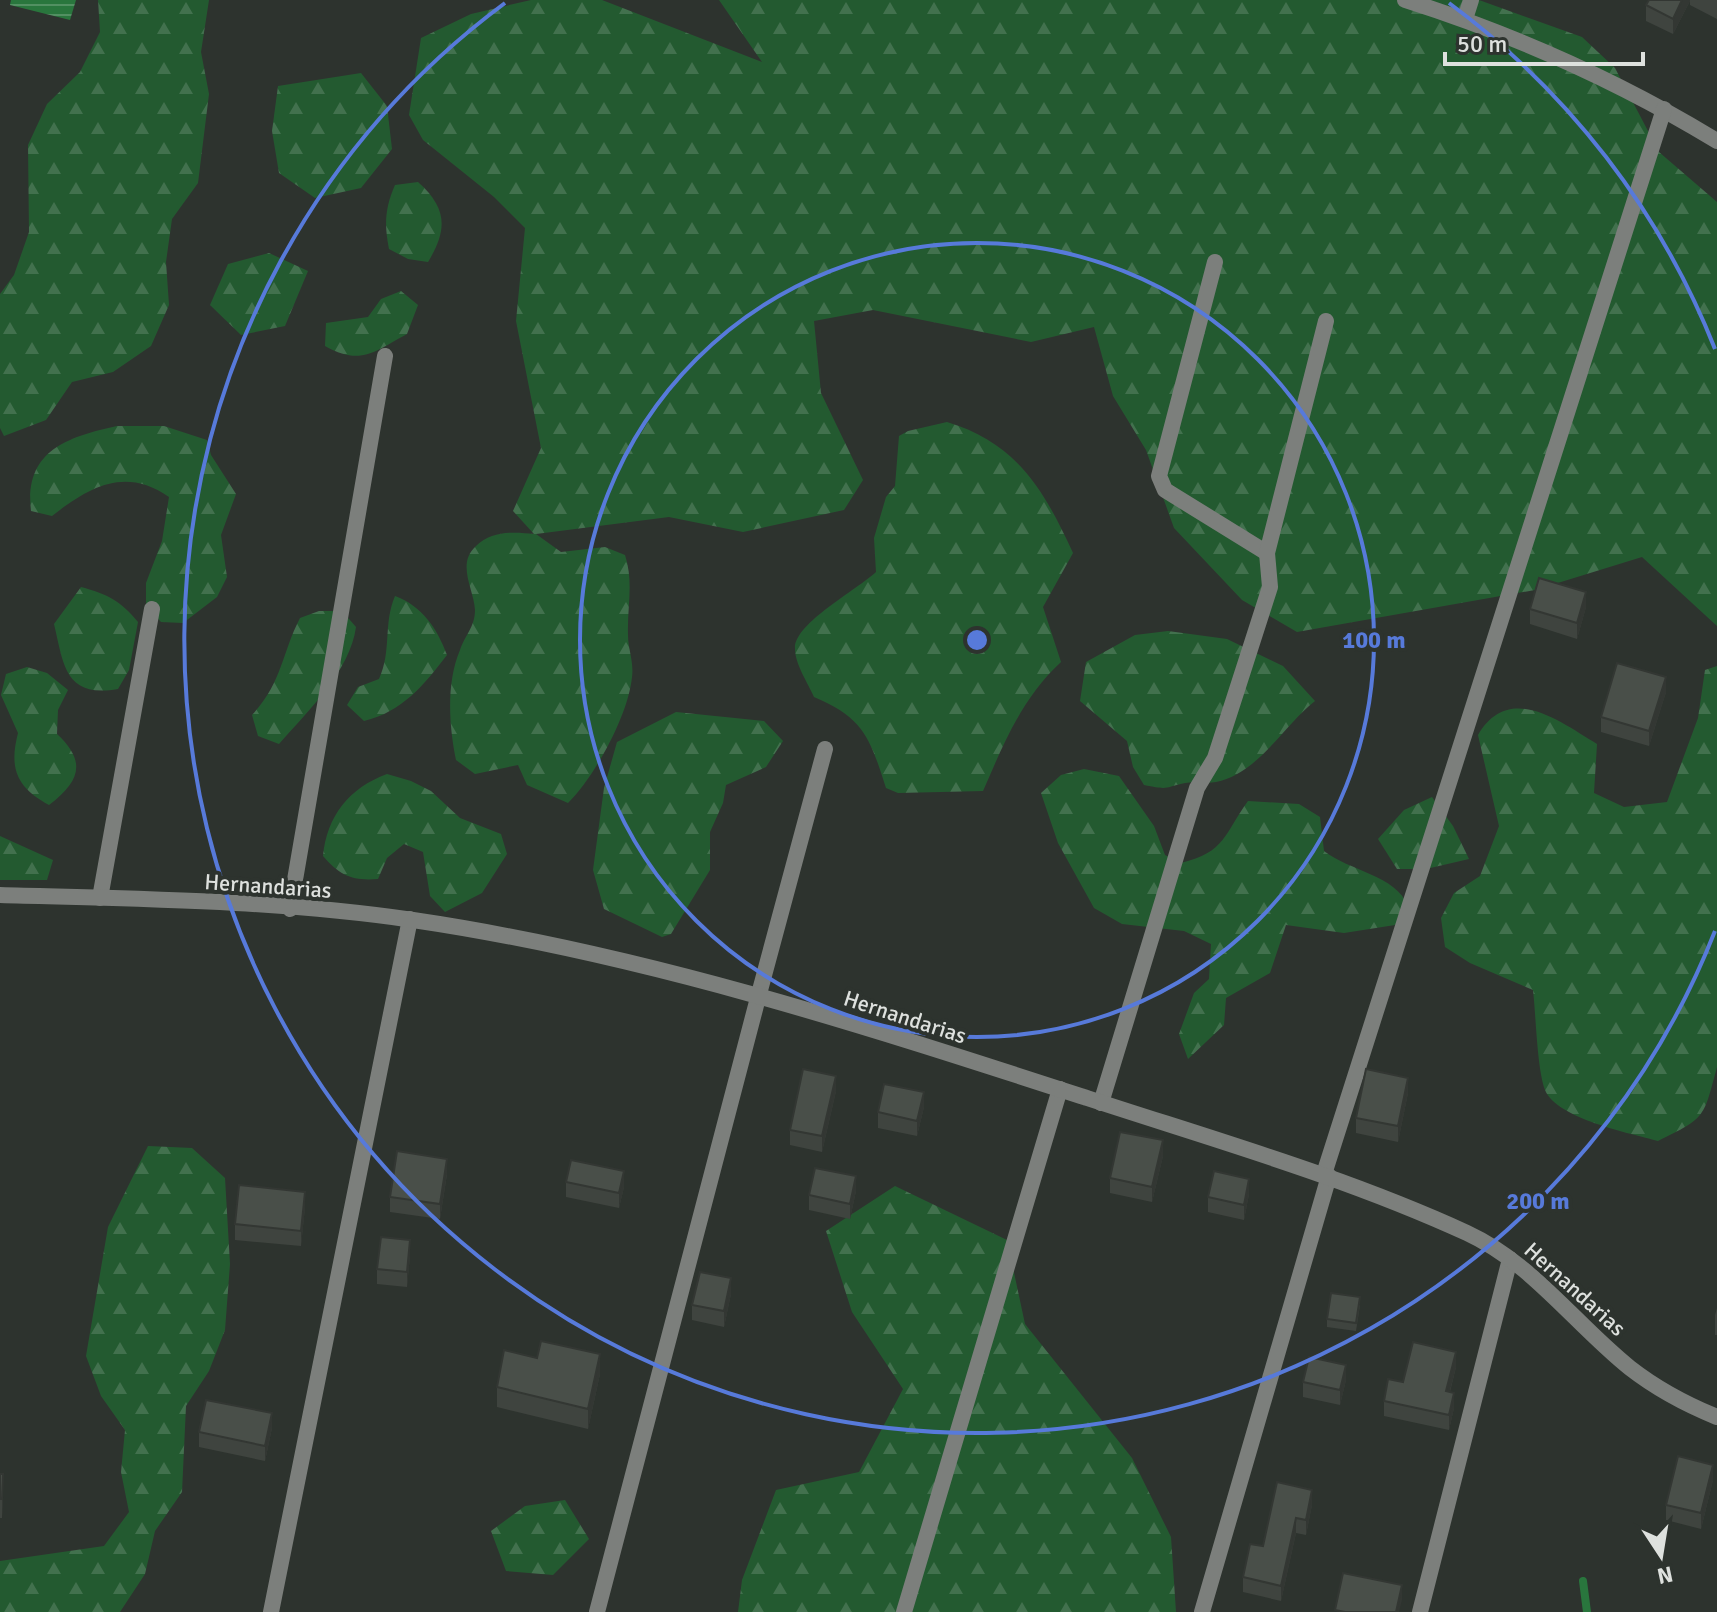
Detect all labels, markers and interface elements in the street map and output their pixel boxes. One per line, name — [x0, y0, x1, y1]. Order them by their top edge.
scale bar — [1445, 16, 1643, 66]
text: 50 m — [1457, 29, 1507, 59]
text: 100 m — [1342, 625, 1406, 655]
centre of rings — [963, 626, 991, 654]
street label: Hernandarias — [204, 868, 332, 904]
street label: Hernandarias — [840, 985, 970, 1049]
text: 200 m — [1506, 1186, 1570, 1216]
street label: Hernandarias — [1519, 1236, 1631, 1342]
north arrow — [1621, 1516, 1701, 1596]
text: N — [1655, 1560, 1675, 1590]

